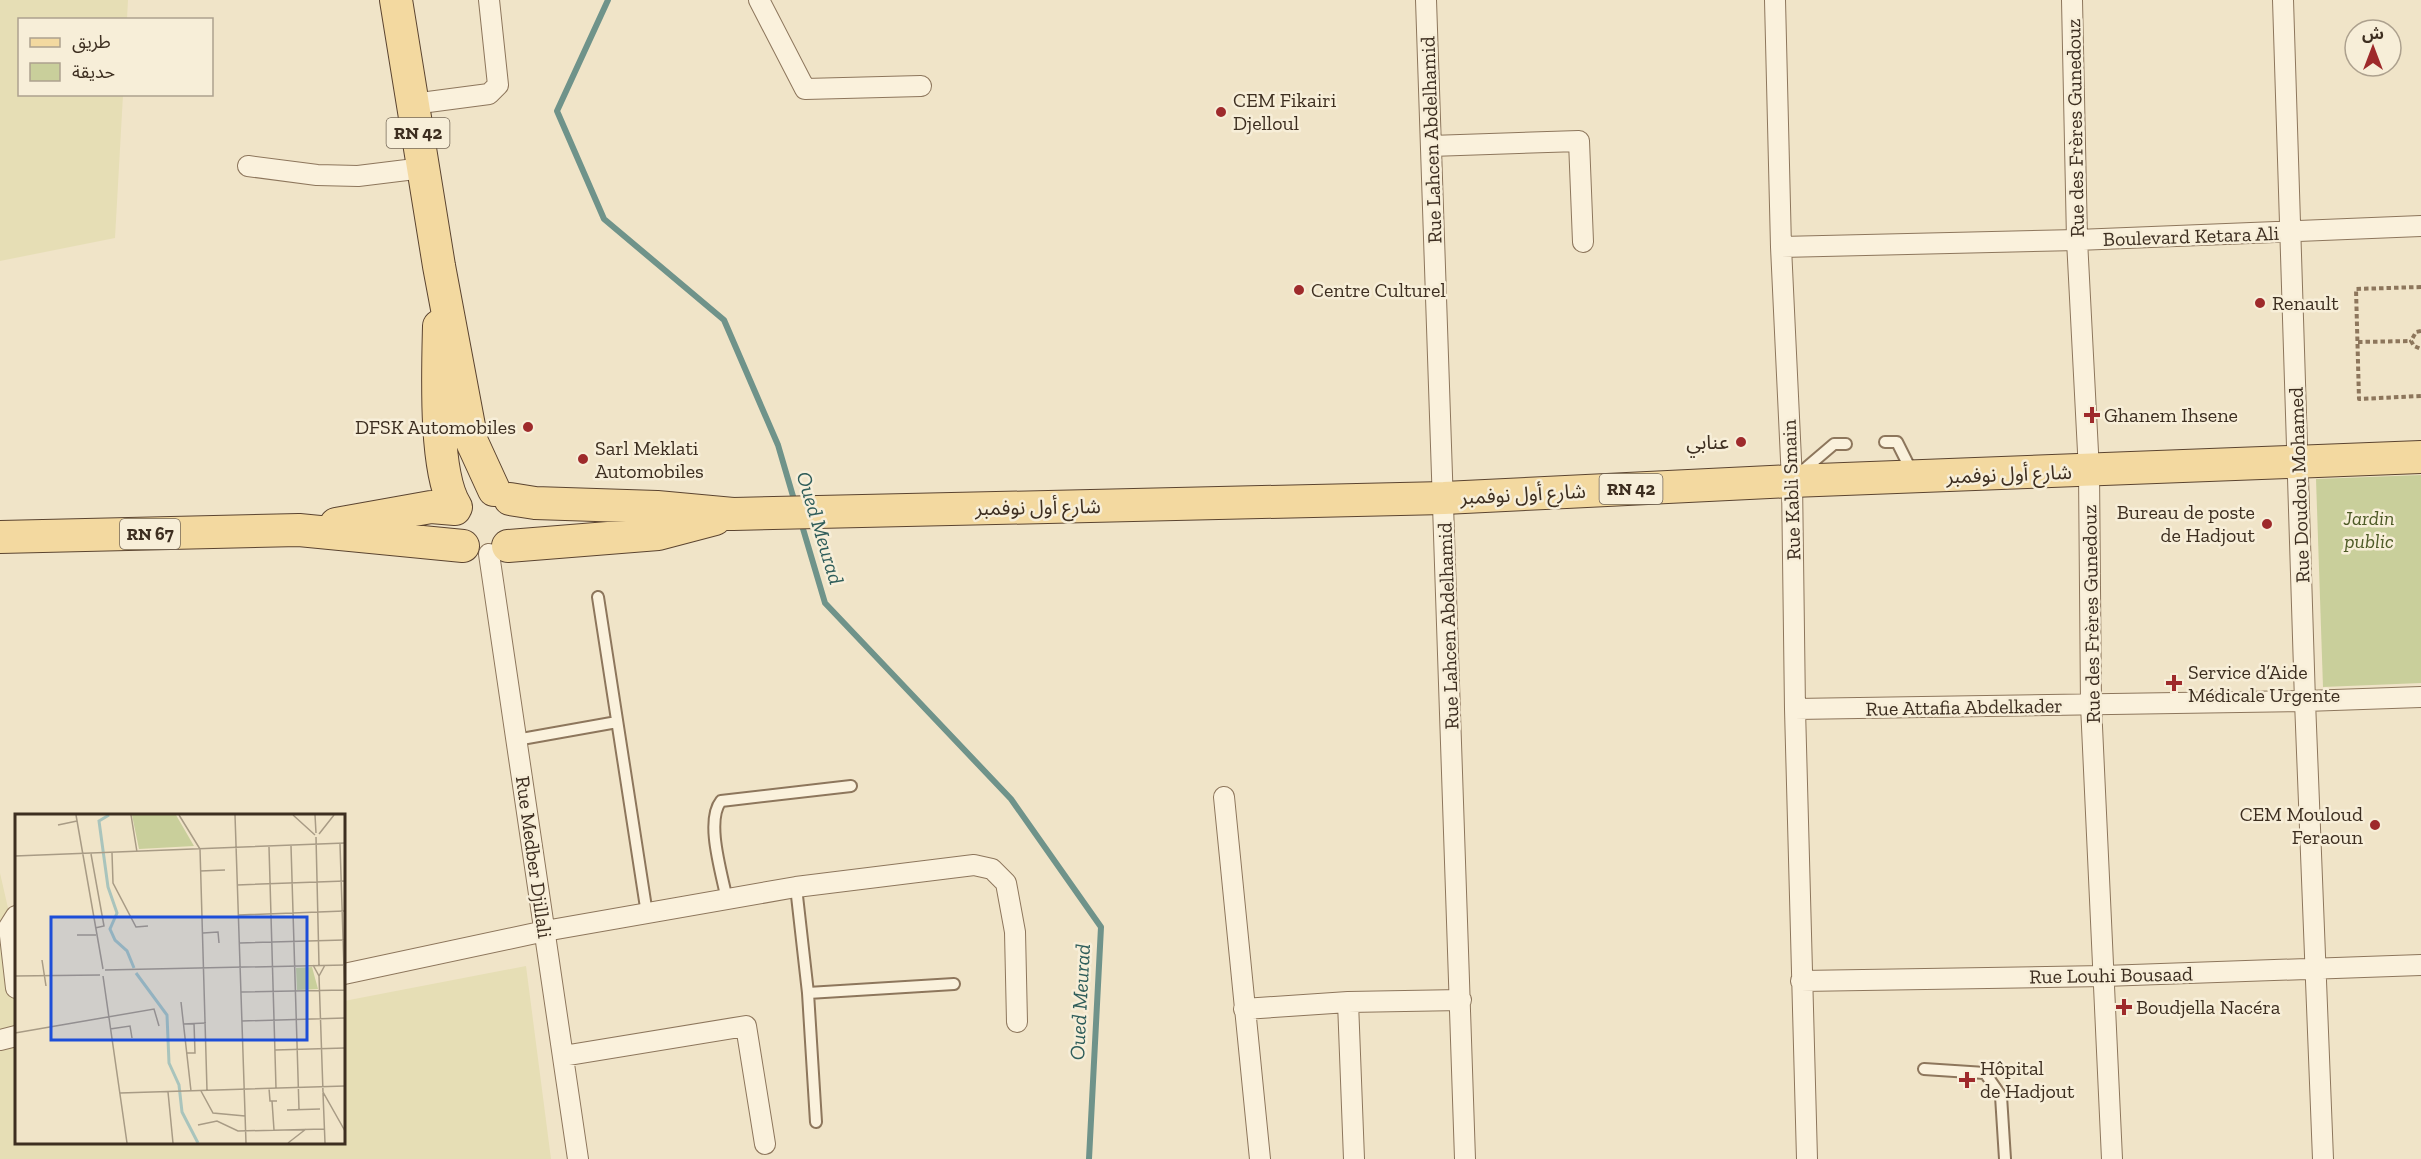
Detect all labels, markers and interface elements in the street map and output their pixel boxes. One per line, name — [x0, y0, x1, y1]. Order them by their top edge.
legend — [18, 18, 213, 96]
street label: Rue des Frères Gunedouz — [2061, 18, 2089, 238]
north arrow — [2343, 18, 2403, 78]
text: ش — [2362, 24, 2384, 43]
text: طريق — [72, 31, 111, 53]
street label: Rue Lahcen Abdelhamid — [1415, 36, 1447, 244]
text: حديقة — [72, 61, 115, 83]
place label: CEM Fikairi Djelloul — [1233, 88, 1337, 135]
marker: CEM Fikairi Djelloul — [1214, 105, 1228, 119]
road number: RN 42 — [386, 118, 450, 148]
street label: Boulevard Ketara Ali — [2102, 221, 2280, 251]
place label: Centre Culturel — [1311, 278, 1446, 302]
marker: Centre Culturel — [1292, 283, 1306, 297]
place label: Renault — [2272, 291, 2339, 315]
marker: Renault — [2253, 296, 2267, 310]
street label: Rue Doudou Mohamed — [2284, 387, 2314, 583]
place label: Ghanem Ihsene — [2104, 403, 2238, 427]
marker: Ghanem Ihsene — [2085, 408, 2099, 422]
place label: DFSK Automobiles — [355, 415, 516, 439]
street label: Rue Kabli Smain — [1777, 419, 1805, 561]
marker: DFSK Automobiles — [521, 420, 535, 434]
place label: عنابي — [1686, 430, 1729, 458]
marker: عنابي — [1734, 435, 1748, 449]
place label: Sarl Meklati Automobiles — [595, 436, 704, 483]
marker: Sarl Meklati Automobiles — [576, 452, 590, 466]
street label: شارع أول نوفمبر — [1945, 460, 2072, 491]
water label: Oued Meurad — [792, 469, 850, 587]
road number: RN 42 — [1600, 474, 1662, 504]
street label: شارع أول نوفمبر — [1459, 479, 1587, 512]
street label: شارع أول نوفمبر — [974, 494, 1101, 523]
place label: Bureau de poste de Hadjout — [2117, 500, 2256, 547]
street label: Rue des Frères Gunedouz — [2077, 504, 2105, 724]
park label: Jardin public — [2342, 506, 2395, 553]
marker: Bureau de poste de Hadjout — [2260, 517, 2274, 531]
road number: RN 67 — [120, 519, 180, 549]
street label: Rue Lahcen Abdelhamid — [1432, 522, 1464, 730]
place label: Service d’Aide Médicale Urgente — [2188, 660, 2340, 707]
marker: Service d’Aide Médicale Urgente — [2165, 674, 2183, 692]
street label: Rue Attafia Abdelkader — [1865, 693, 2063, 721]
street label: Rue Medber Djillali — [511, 774, 557, 940]
place label: CEM Mouloud Feraoun — [2240, 802, 2364, 849]
inset map — [15, 814, 345, 1144]
marker: CEM Mouloud Feraoun — [2368, 818, 2382, 832]
water label: Oued Meurad — [1064, 943, 1095, 1061]
street label: Rue Louhi Bousaad — [2029, 962, 2193, 988]
place label: Boudjella Nacéra — [2136, 995, 2281, 1019]
marker: Boudjella Nacéra — [2117, 1000, 2131, 1014]
place label: Hôpital de Hadjout — [1980, 1056, 2075, 1103]
marker: Hôpital de Hadjout — [1958, 1071, 1976, 1089]

